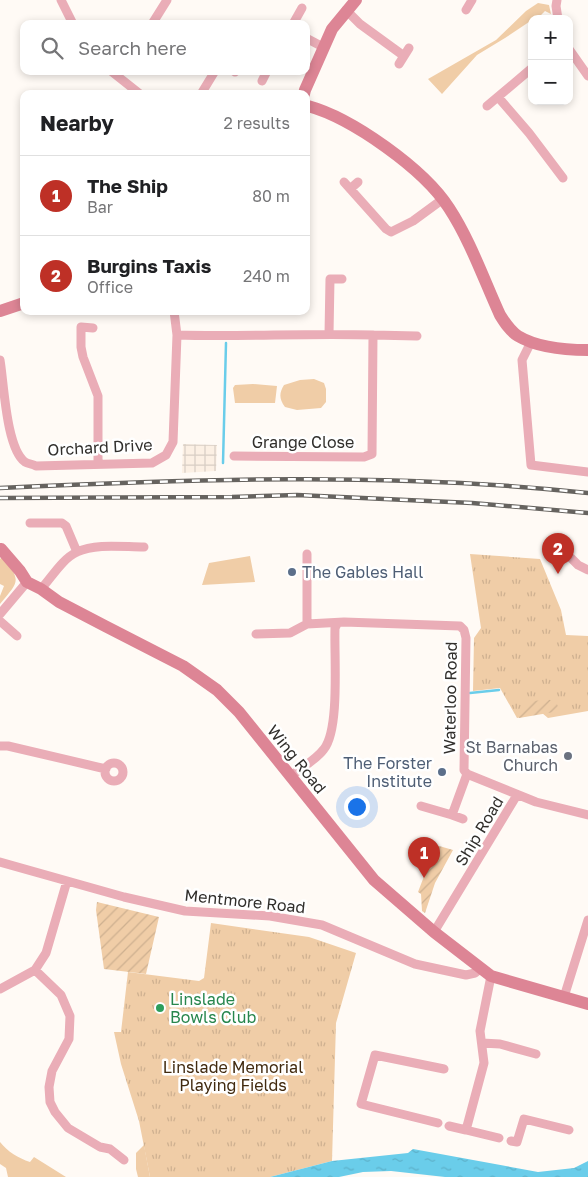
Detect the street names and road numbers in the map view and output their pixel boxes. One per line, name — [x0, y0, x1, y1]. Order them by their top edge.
street label: Grange Close — [252, 432, 354, 452]
street label: Orchard Drive — [47, 434, 153, 460]
street label: Waterloo Road — [439, 641, 461, 755]
street label: Wing Road — [263, 721, 331, 797]
street label: Ship Road — [450, 793, 508, 869]
street label: Mentmore Road — [184, 885, 306, 917]

